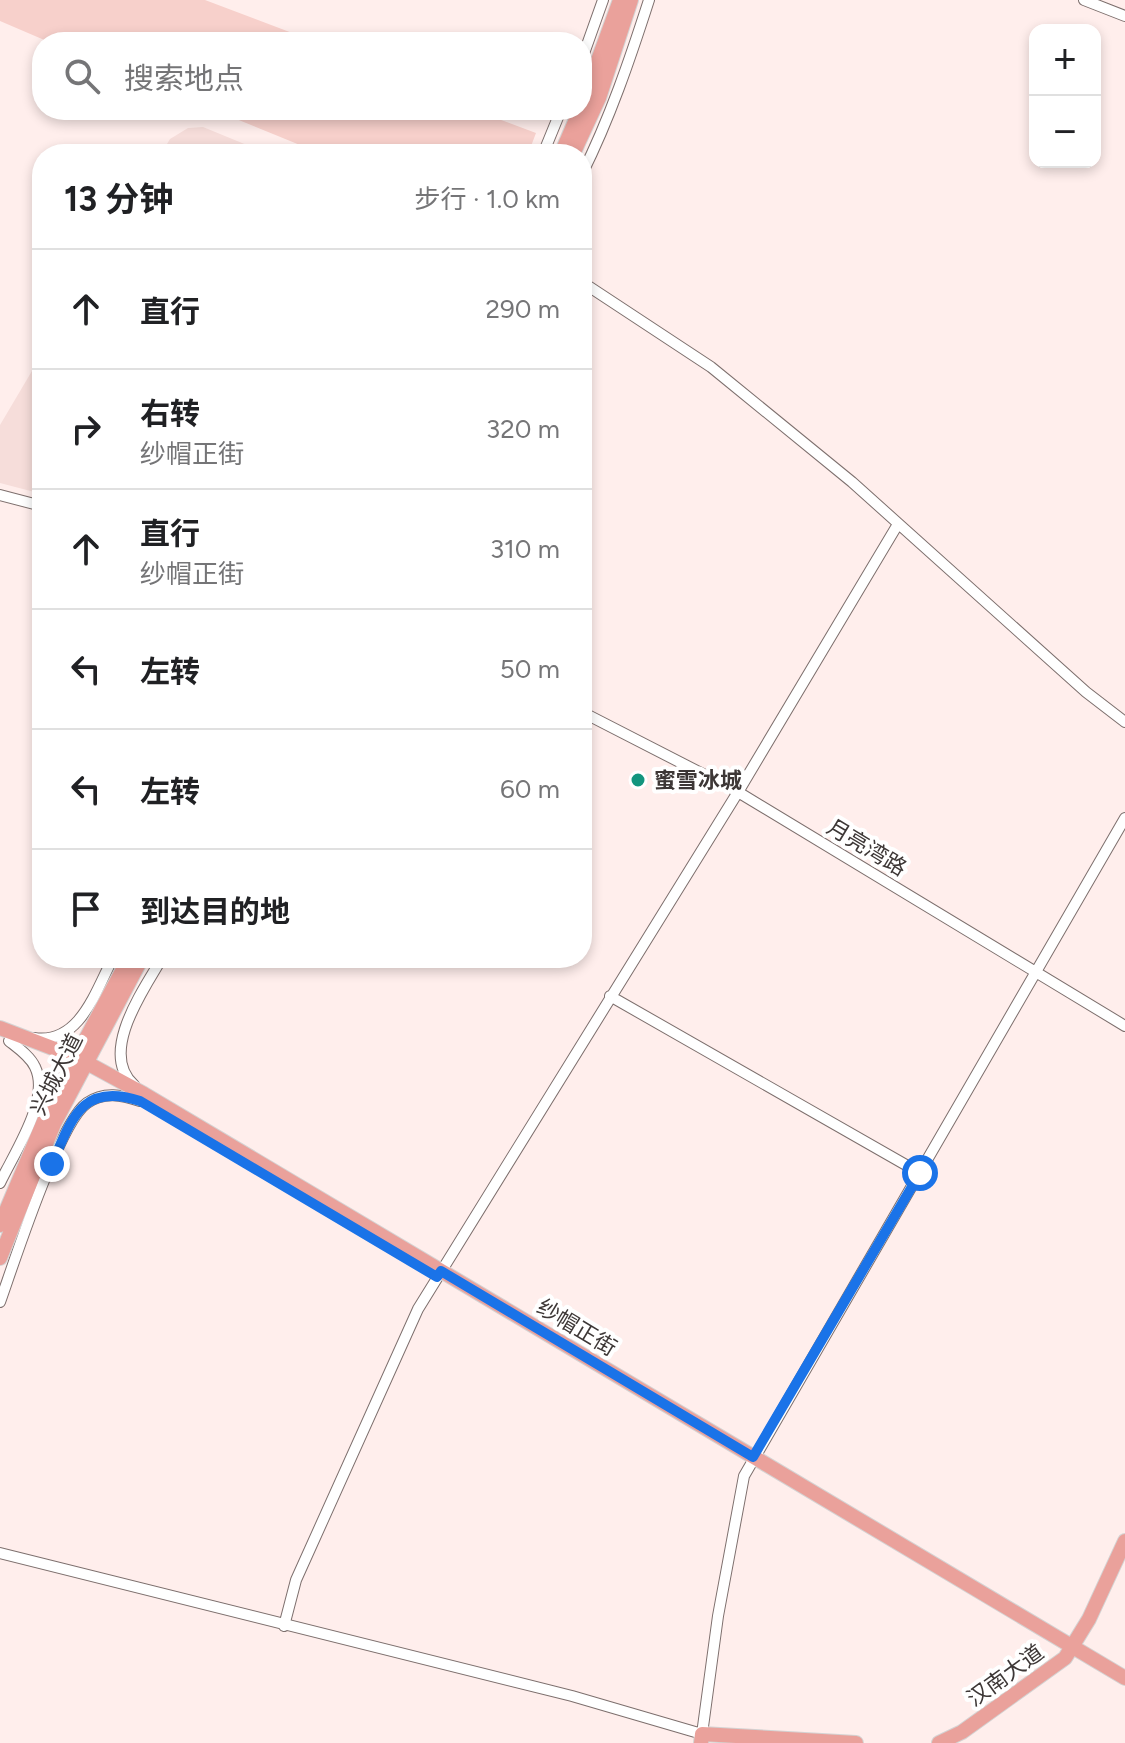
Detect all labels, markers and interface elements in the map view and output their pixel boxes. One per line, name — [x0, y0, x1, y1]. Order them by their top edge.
map controls — [1029, 24, 1101, 168]
button: + — [1029, 24, 1101, 96]
search box — [32, 32, 592, 120]
icon: search — [60, 54, 104, 98]
text: 搜索地点 — [124, 60, 244, 97]
button: − — [1029, 96, 1101, 168]
text: 13 分钟 — [64, 179, 173, 220]
text: 步行 · 1.0 km — [415, 183, 560, 215]
icon: ahead — [64, 287, 108, 331]
text: 直行 — [140, 293, 200, 330]
text: 290 m — [486, 293, 560, 325]
text: 右转 — [140, 395, 200, 432]
icon: right — [64, 407, 108, 451]
text: 320 m — [486, 413, 560, 445]
text: 纱帽正街 — [140, 438, 244, 470]
text: 直行 — [140, 515, 200, 552]
icon: ahead — [64, 527, 108, 571]
text: 310 m — [490, 533, 560, 565]
text: 纱帽正街 — [140, 558, 244, 590]
icon: left — [64, 647, 108, 691]
text: 左转 — [140, 653, 200, 690]
text: 50 m — [500, 653, 560, 685]
icon: left — [64, 767, 108, 811]
place label: 蜜雪冰城 — [654, 767, 742, 794]
marker: 蜜雪冰城 — [629, 771, 647, 789]
text: 左转 — [140, 773, 200, 810]
text: 60 m — [500, 773, 560, 805]
street label: 月亮湾路 — [822, 813, 911, 882]
icon: arrive — [64, 887, 108, 931]
text: 到达目的地 — [140, 893, 290, 930]
street label: 兴城大道 — [24, 1029, 88, 1120]
route end — [34, 1146, 70, 1182]
route start — [902, 1155, 938, 1191]
street label: 纱帽正街 — [532, 1293, 621, 1362]
street label: 汉南大道 — [962, 1639, 1049, 1712]

